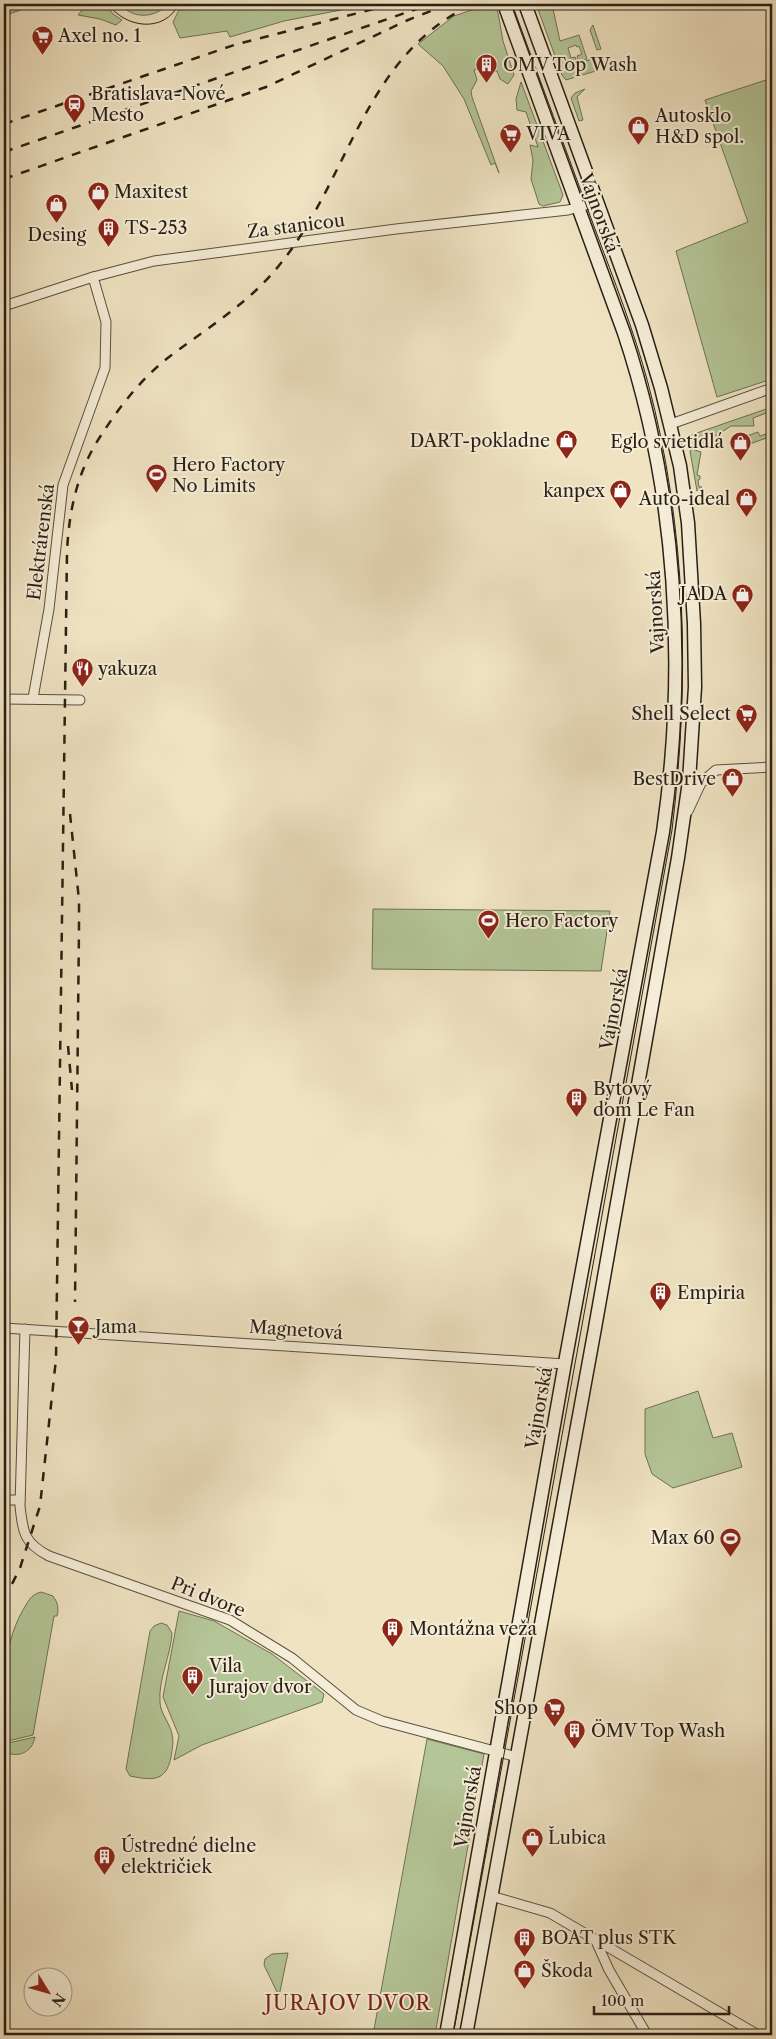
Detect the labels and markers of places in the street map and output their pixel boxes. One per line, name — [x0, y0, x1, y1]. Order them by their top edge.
supermarket icon: Axel no. 1 — [30, 24, 54, 55]
place label: Axel no. 1 — [57, 25, 141, 47]
building icon: OMV Top Wash — [475, 53, 499, 84]
place label: OMV Top Wash — [503, 54, 637, 76]
place label: Bratislava-Nové Mesto — [91, 83, 226, 126]
station icon: Bratislava-Nové Mesto — [63, 92, 87, 123]
place label: Autosklo H&D spol. — [654, 105, 744, 148]
shop icon: Autosklo H&D spol. — [627, 114, 651, 145]
supermarket icon: VIVA — [498, 122, 522, 153]
place label: VIVA — [525, 123, 571, 145]
shop icon: Maxitest — [86, 180, 110, 211]
place label: Maxitest — [114, 181, 189, 203]
shop icon: Desing — [45, 193, 69, 224]
building icon: TS-253 — [97, 216, 121, 247]
place label: TS-253 — [125, 217, 188, 239]
place label: Desing — [28, 224, 87, 246]
shop icon: DART-pokladne — [554, 429, 578, 460]
place label: DART-pokladne — [410, 430, 550, 452]
shop icon: Eglo svietidlá — [728, 430, 752, 461]
place label: Eglo svietidlá — [610, 431, 724, 453]
place label: Hero Factory No Limits — [172, 454, 286, 497]
sports icon: Hero Factory No Limits — [144, 463, 168, 494]
shop icon: kanpex — [609, 479, 633, 510]
place label: kanpex — [543, 480, 605, 502]
shop icon: Auto-ideal — [734, 487, 758, 518]
place label: Auto-ideal — [638, 488, 730, 510]
shop icon: JADA — [731, 582, 755, 613]
place label: JADA — [677, 583, 728, 605]
restaurant icon: yakuza — [70, 657, 94, 688]
place label: yakuza — [97, 658, 158, 680]
supermarket icon: Shell Select — [735, 702, 759, 733]
place label: Shell Select — [631, 703, 732, 725]
shop icon: BestDrive — [720, 767, 744, 798]
place label: BestDrive — [632, 768, 716, 790]
sports icon: Hero Factory — [477, 909, 501, 940]
place label: Hero Factory — [505, 910, 619, 932]
place label: Bytový dom Le Fan — [593, 1078, 695, 1121]
building icon: Bytový dom Le Fan — [565, 1087, 589, 1118]
building icon: Empiria — [649, 1281, 673, 1312]
place label: Empiria — [677, 1282, 746, 1304]
bar icon: Jama — [67, 1315, 91, 1346]
place label: Jama — [92, 1316, 137, 1338]
sports icon: Max 60 — [719, 1526, 743, 1557]
place label: Max 60 — [650, 1527, 715, 1549]
building icon: Montážna veža — [381, 1617, 405, 1648]
place label: Montážna veža — [409, 1618, 538, 1640]
place label: Vila Jurajov dvor — [206, 1655, 312, 1698]
building icon: Vila Jurajov dvor — [181, 1664, 205, 1695]
supermarket icon: Shop — [542, 1696, 566, 1727]
place label: Shop — [494, 1697, 538, 1719]
building icon: ÖMV Top Wash — [563, 1719, 587, 1750]
place label: ÖMV Top Wash — [591, 1719, 725, 1742]
place label: Ľubica — [548, 1825, 607, 1849]
shop icon: Ľubica — [520, 1826, 544, 1857]
place label: Ústredné dielne električiek — [121, 1834, 256, 1878]
building icon: Ústredné dielne električiek — [93, 1844, 117, 1875]
building icon: BOAT plus STK — [513, 1926, 537, 1957]
place label: BOAT plus STK — [541, 1927, 677, 1949]
place label: Škoda — [541, 1958, 593, 1982]
shop icon: Škoda — [513, 1959, 537, 1990]

